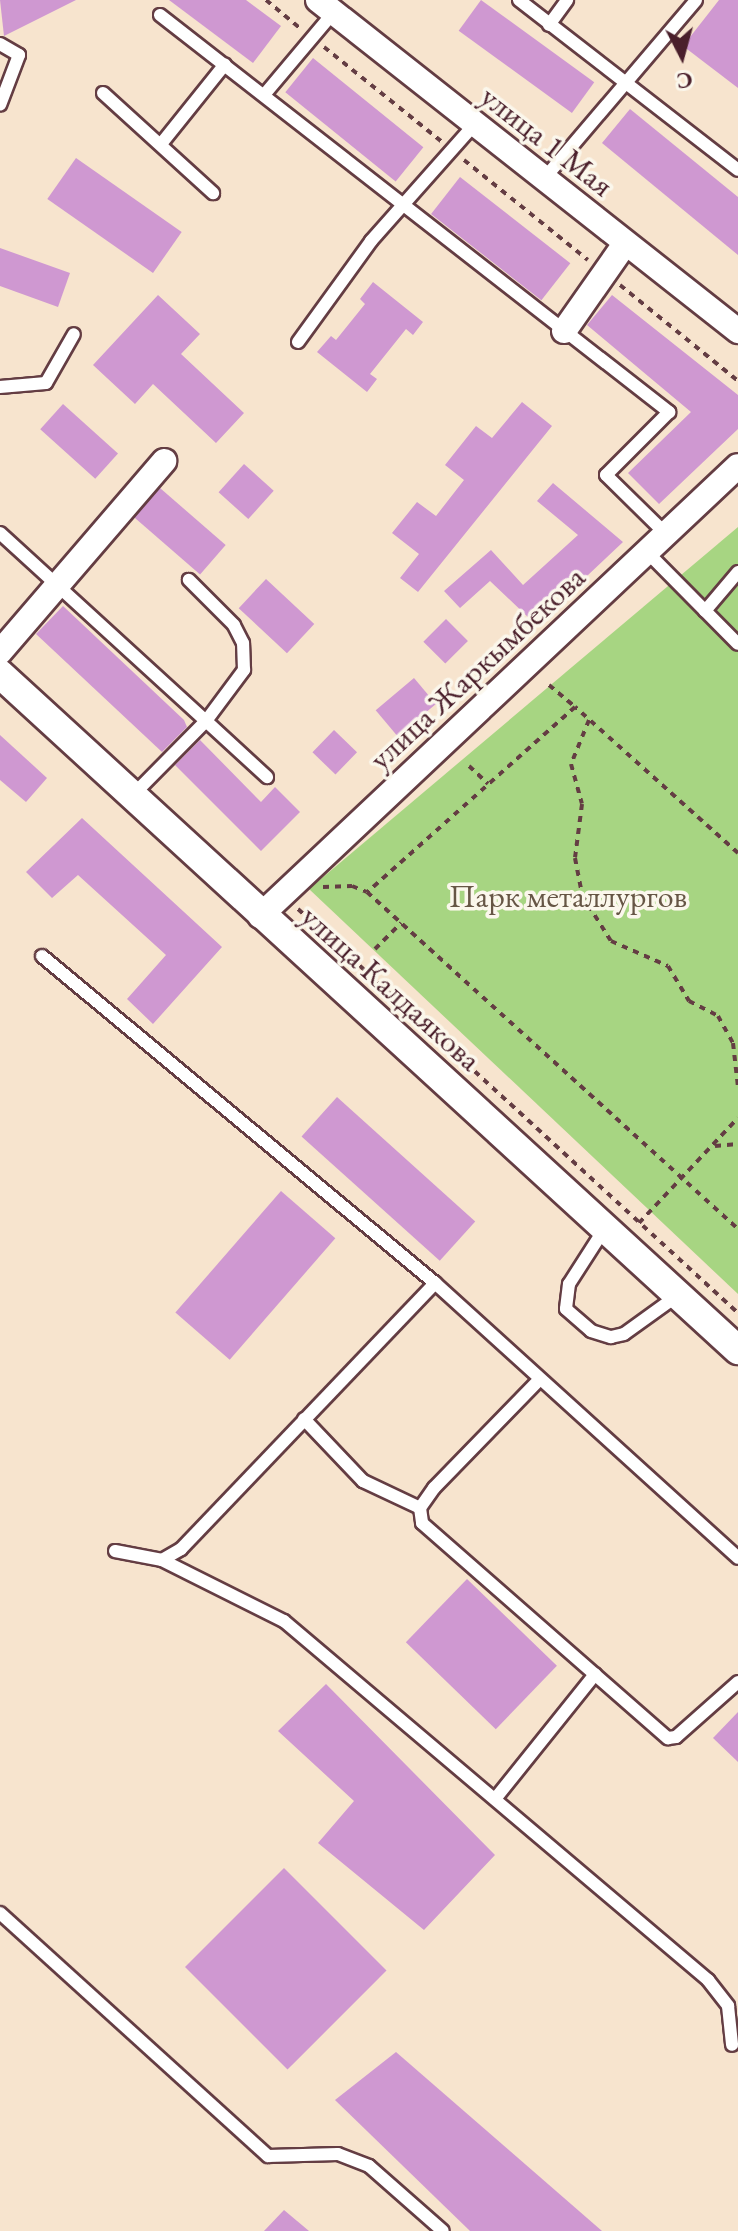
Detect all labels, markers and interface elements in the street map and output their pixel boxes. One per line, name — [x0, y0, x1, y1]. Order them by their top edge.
north arrow — [642, 16, 722, 96]
text: С — [675, 65, 694, 96]
street label: улица 1 Мая — [473, 77, 621, 205]
street label: улица Жаркымбекова — [361, 558, 593, 778]
park label: Парк металлургов — [449, 877, 687, 915]
street label: улица Калдаякова — [293, 897, 489, 1079]

